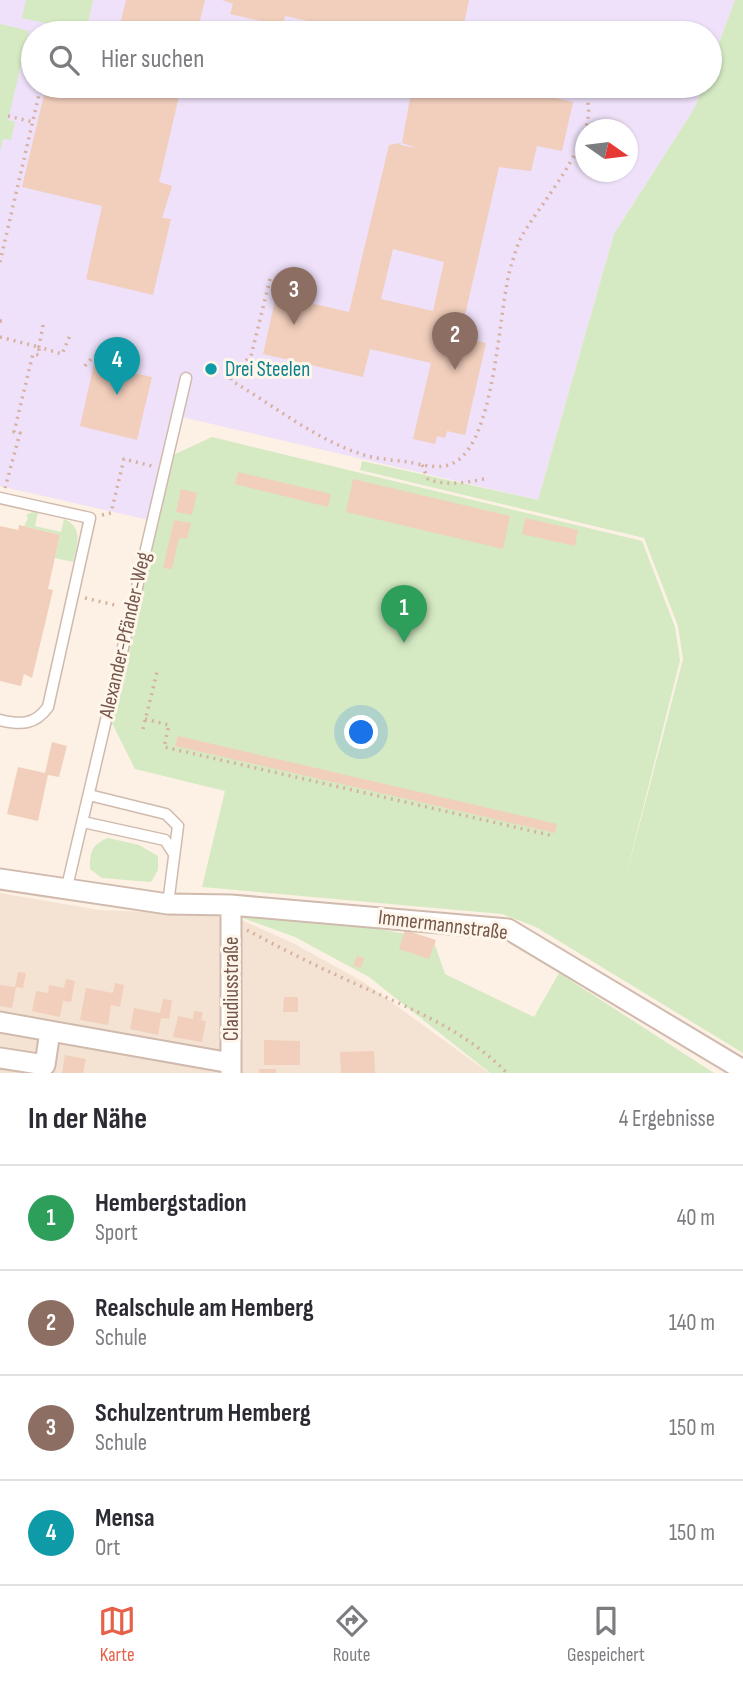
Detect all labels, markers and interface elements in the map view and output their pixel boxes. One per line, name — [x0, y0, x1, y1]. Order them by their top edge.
search box — [21, 21, 722, 98]
icon: search — [45, 41, 83, 79]
text: Hier suchen — [101, 44, 204, 75]
north arrow — [575, 119, 638, 182]
pin: 3 — [271, 267, 317, 325]
pin: 2 — [432, 312, 478, 370]
pin: 4 — [94, 337, 140, 395]
place label: Drei Steelen — [225, 357, 310, 382]
marker: Drei Steelen — [203, 361, 219, 377]
street label: Alexander-Pfänder-Weg — [94, 550, 156, 721]
pin: 1 — [381, 585, 427, 643]
your location — [344, 715, 378, 749]
street label: Immermannstraße — [377, 905, 509, 945]
street label: Claudiusstraße — [219, 937, 244, 1041]
text: In der Nähe — [28, 1101, 147, 1137]
text: 4 Ergebnisse — [619, 1105, 715, 1133]
text: Hembergstadion — [95, 1188, 247, 1219]
text: 1 — [46, 1204, 56, 1232]
text: 40 m — [677, 1204, 715, 1232]
text: Sport — [95, 1219, 138, 1247]
text: Realschule am Hemberg — [95, 1293, 314, 1324]
text: 2 — [46, 1309, 56, 1337]
text: 140 m — [669, 1309, 715, 1337]
text: Schule — [95, 1324, 147, 1352]
text: Schulzentrum Hemberg — [95, 1398, 311, 1429]
text: 3 — [46, 1414, 56, 1442]
text: 150 m — [669, 1414, 715, 1442]
text: Schule — [95, 1429, 147, 1457]
text: Mensa — [95, 1503, 155, 1534]
text: 4 — [46, 1519, 56, 1547]
text: 150 m — [669, 1519, 715, 1547]
text: Ort — [95, 1534, 120, 1562]
tab: Karte — [98, 1602, 136, 1667]
tab: Route — [333, 1602, 371, 1667]
tab: Gespeichert — [567, 1602, 645, 1667]

